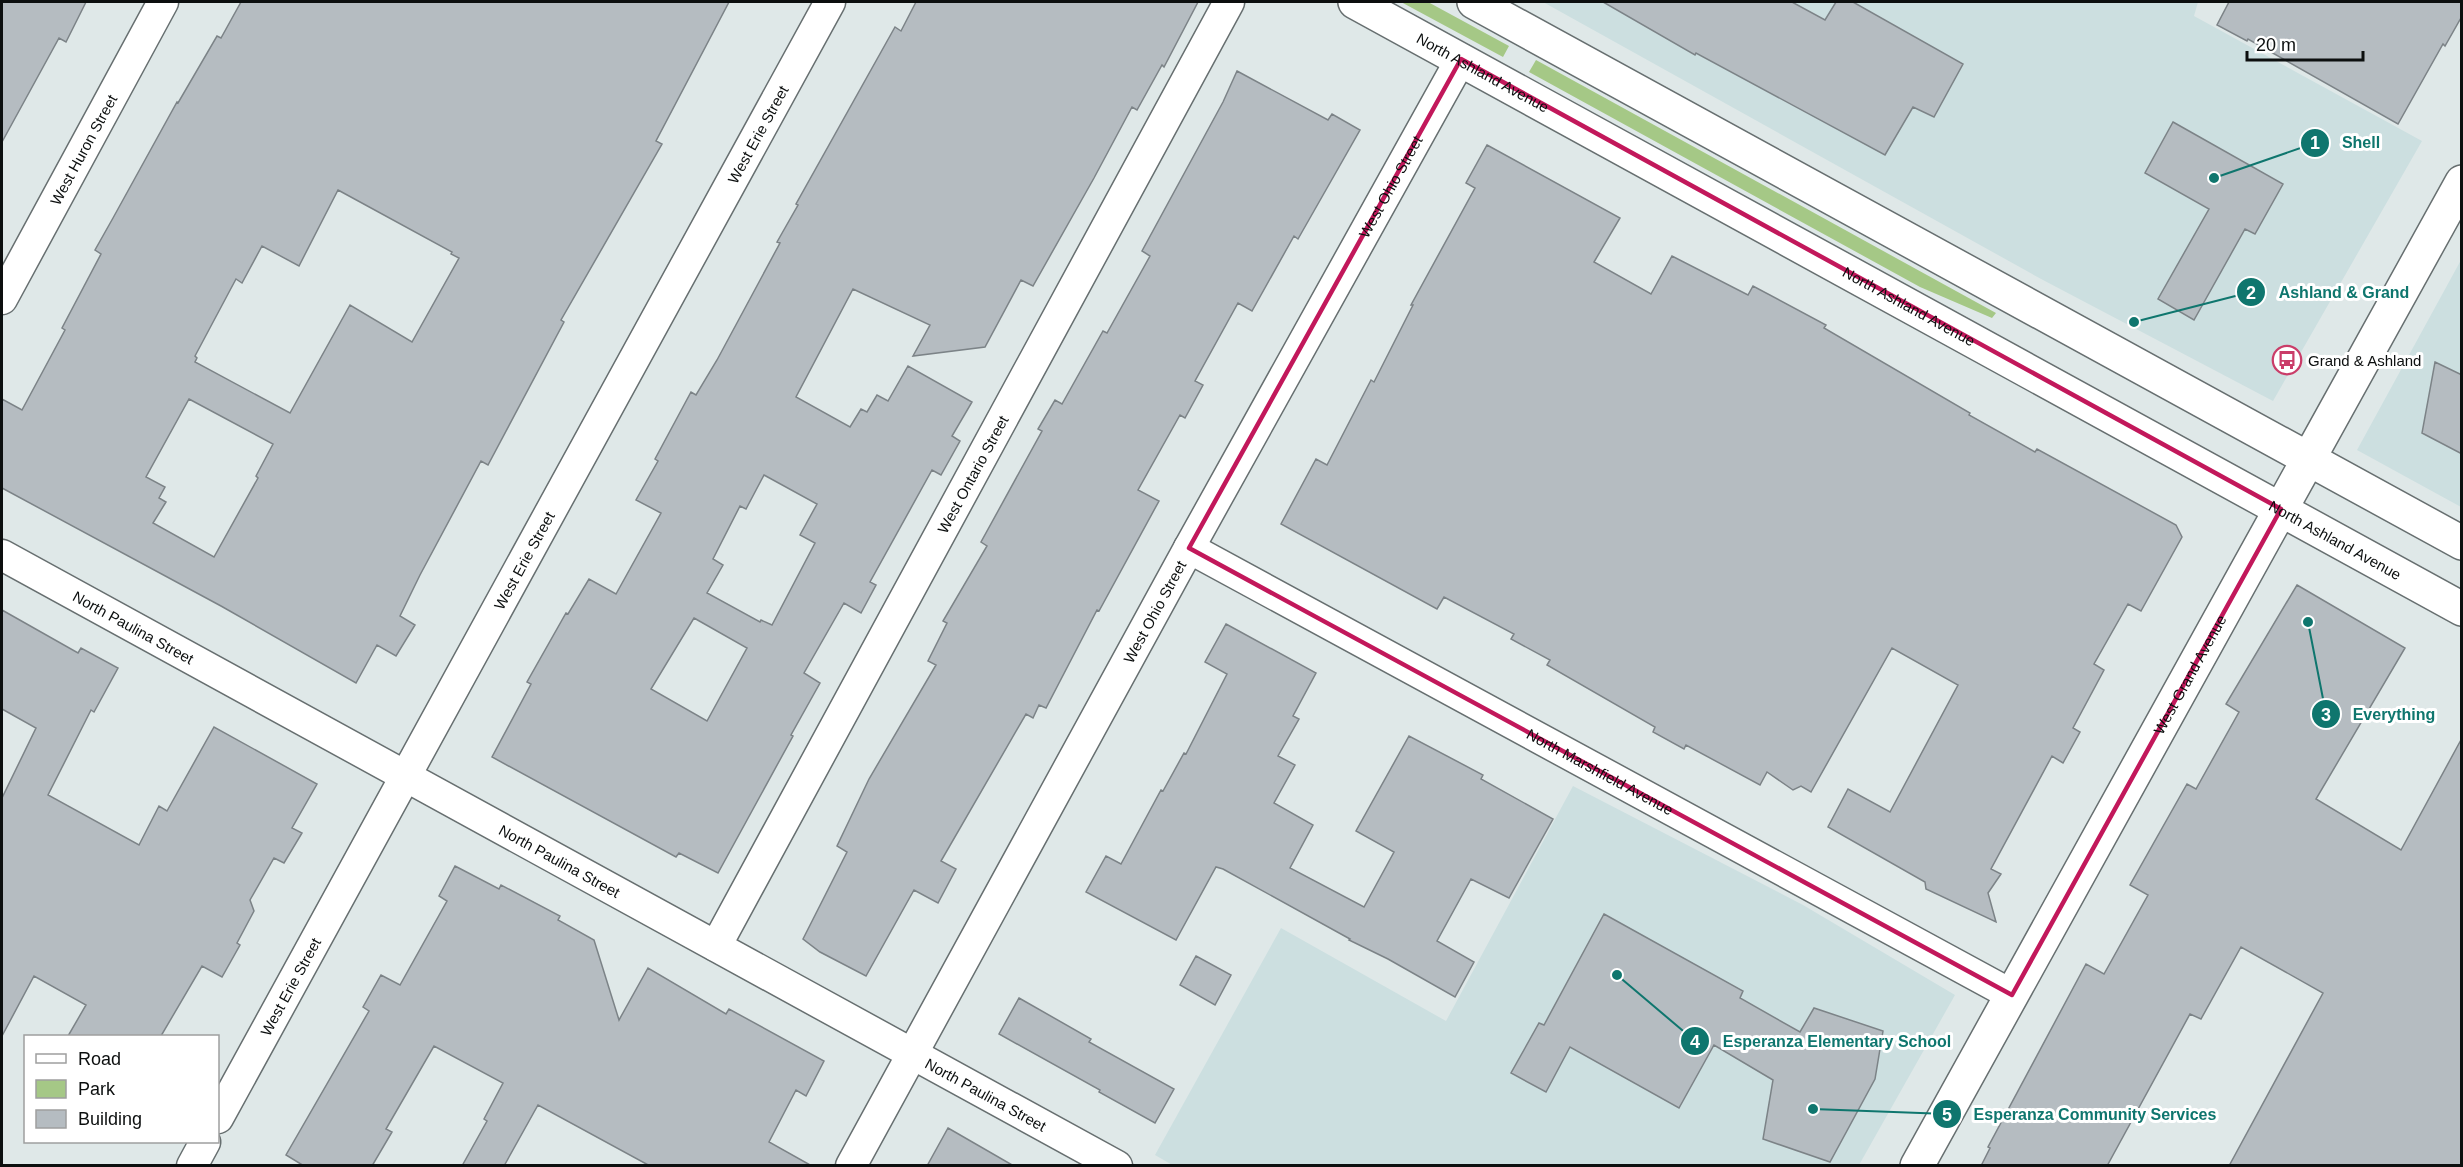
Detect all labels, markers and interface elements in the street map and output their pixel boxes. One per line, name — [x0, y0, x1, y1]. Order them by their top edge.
scale bar — [2247, 24, 2362, 62]
street label: North Ashland Avenue — [1414, 29, 1552, 115]
text: 20 m — [2256, 35, 2296, 55]
street label: West Erie Street — [724, 82, 792, 186]
street label: West Huron Street — [46, 91, 120, 208]
callout: Shell — [2300, 126, 2392, 160]
street label: West Ohio Street — [1355, 132, 1426, 240]
text: 1 — [2310, 133, 2320, 153]
text: Shell — [2342, 134, 2380, 151]
street label: North Ashland Avenue — [1840, 263, 1978, 349]
callout: Ashland & Grand — [2236, 275, 2421, 309]
text: 2 — [2246, 283, 2256, 303]
text: Ashland & Grand — [2279, 284, 2409, 301]
bus stop icon: Grand & Ashland — [2271, 344, 2303, 376]
place label: Grand & Ashland — [2308, 352, 2421, 369]
street label: West Ontario Street — [934, 412, 1012, 536]
street label: North Ashland Avenue — [2266, 496, 2404, 583]
street label: West Erie Street — [490, 508, 558, 612]
street label: West Ohio Street — [1119, 557, 1189, 666]
street label: North Paulina Street — [70, 587, 198, 667]
street label: West Grand Avenue — [2149, 612, 2229, 737]
callout: Everything — [2311, 697, 2448, 731]
text: 3 — [2321, 705, 2331, 725]
text: Everything — [2353, 706, 2435, 723]
street label: North Marshfield Avenue — [1524, 725, 1676, 818]
street label: North Paulina Street — [496, 821, 624, 901]
street label: West Erie Street — [256, 934, 324, 1038]
callout: Esperanza Elementary School — [1680, 1024, 1963, 1058]
text: 4 — [1690, 1032, 1700, 1052]
text: Esperanza Elementary School — [1723, 1033, 1951, 1050]
legend — [24, 1035, 219, 1143]
text: Road — [78, 1049, 121, 1069]
street label: North Paulina Street — [923, 1054, 1050, 1135]
text: Park — [78, 1079, 116, 1099]
callout: Esperanza Community Services — [1932, 1097, 2229, 1131]
text: 5 — [1942, 1105, 1952, 1125]
text: Esperanza Community Services — [1974, 1106, 2216, 1123]
text: Building — [78, 1109, 142, 1129]

